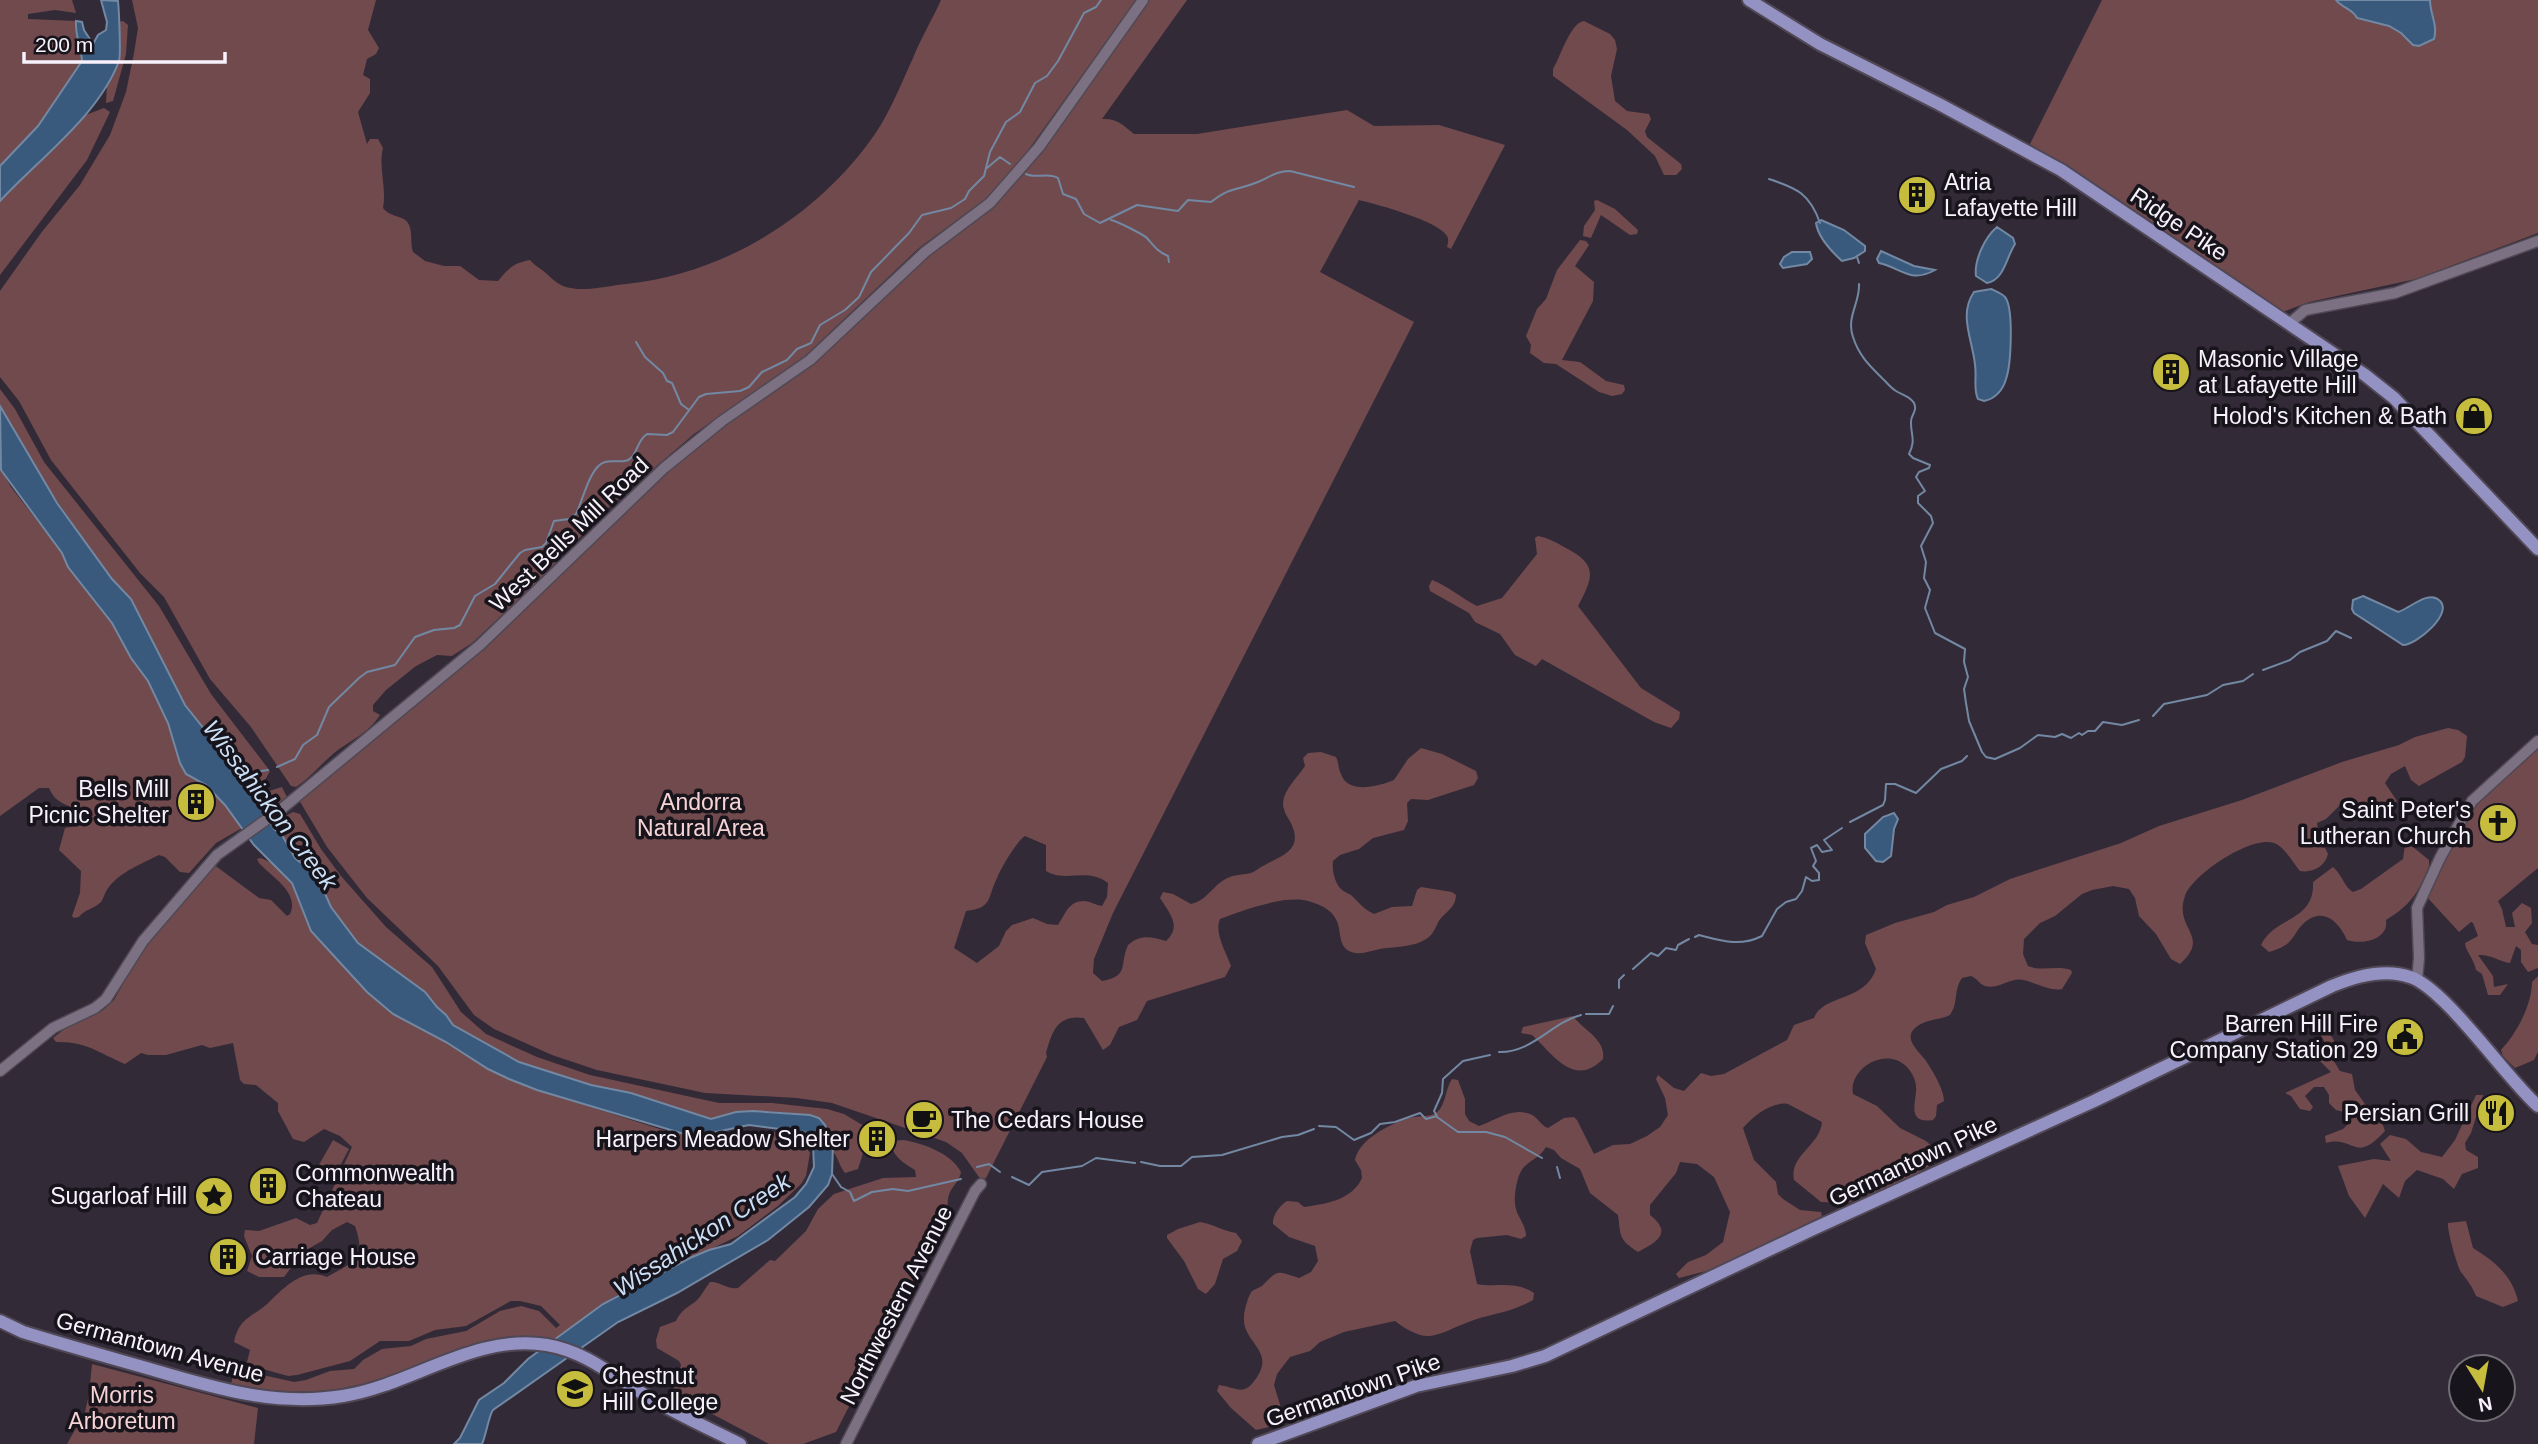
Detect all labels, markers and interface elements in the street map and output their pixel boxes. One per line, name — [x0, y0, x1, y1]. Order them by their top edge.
scale bar — [24, 21, 226, 65]
text: 200 m — [35, 33, 93, 56]
place label: Atria Lafayette Hill — [1944, 169, 2077, 221]
building icon: Atria Lafayette Hill — [1896, 174, 1938, 216]
street label: Ridge Pike — [2126, 182, 2232, 266]
place label: Masonic Village at Lafayette Hill — [2198, 346, 2359, 398]
building icon: Masonic Village at Lafayette Hill — [2150, 351, 2192, 393]
shop icon: Holod's Kitchen & Bath — [2453, 395, 2495, 437]
place label: Holod's Kitchen & Bath — [2212, 403, 2447, 429]
street label: West Bells Mill Road — [484, 452, 654, 616]
water label: Wissahickon Creek — [198, 715, 344, 896]
place label: Bells Mill Picnic Shelter — [28, 776, 169, 828]
building icon: Bells Mill Picnic Shelter — [175, 781, 217, 823]
park label: Andorra Natural Area — [637, 789, 765, 841]
place label: Saint Peter's Lutheran Church — [2300, 797, 2471, 849]
church icon: Saint Peter's Lutheran Church — [2477, 802, 2519, 844]
place label: Barren Hill Fire Company Station 29 — [2170, 1011, 2378, 1063]
public building icon: Barren Hill Fire Company Station 29 — [2384, 1016, 2426, 1058]
restaurant icon: Persian Grill — [2475, 1092, 2517, 1134]
cafe icon: The Cedars House — [903, 1099, 945, 1141]
place label: Persian Grill — [2344, 1100, 2469, 1126]
place label: The Cedars House — [951, 1107, 1144, 1133]
street label: Germantown Pike — [1825, 1111, 2001, 1211]
building icon: Harpers Meadow Shelter — [856, 1118, 898, 1160]
place label: Harpers Meadow Shelter — [596, 1126, 850, 1152]
place label: Commonwealth Chateau — [295, 1160, 455, 1212]
building icon: Commonwealth Chateau — [247, 1165, 289, 1207]
water label: Wissahickon Creek — [608, 1166, 797, 1302]
place icon: Sugarloaf Hill — [193, 1175, 235, 1217]
place label: Sugarloaf Hill — [50, 1183, 187, 1209]
street label: Northwestern Avenue — [835, 1201, 957, 1409]
building icon: Carriage House — [207, 1236, 249, 1278]
place label: Carriage House — [255, 1244, 416, 1270]
street label: Germantown Avenue — [53, 1307, 267, 1387]
street label: Germantown Pike — [1262, 1348, 1444, 1432]
north arrow — [2447, 1353, 2517, 1423]
place label: Chestnut Hill College — [602, 1363, 718, 1415]
school or university icon: Chestnut Hill College — [554, 1368, 596, 1410]
park label: Morris Arboretum — [68, 1382, 176, 1434]
text: N — [2476, 1393, 2494, 1416]

